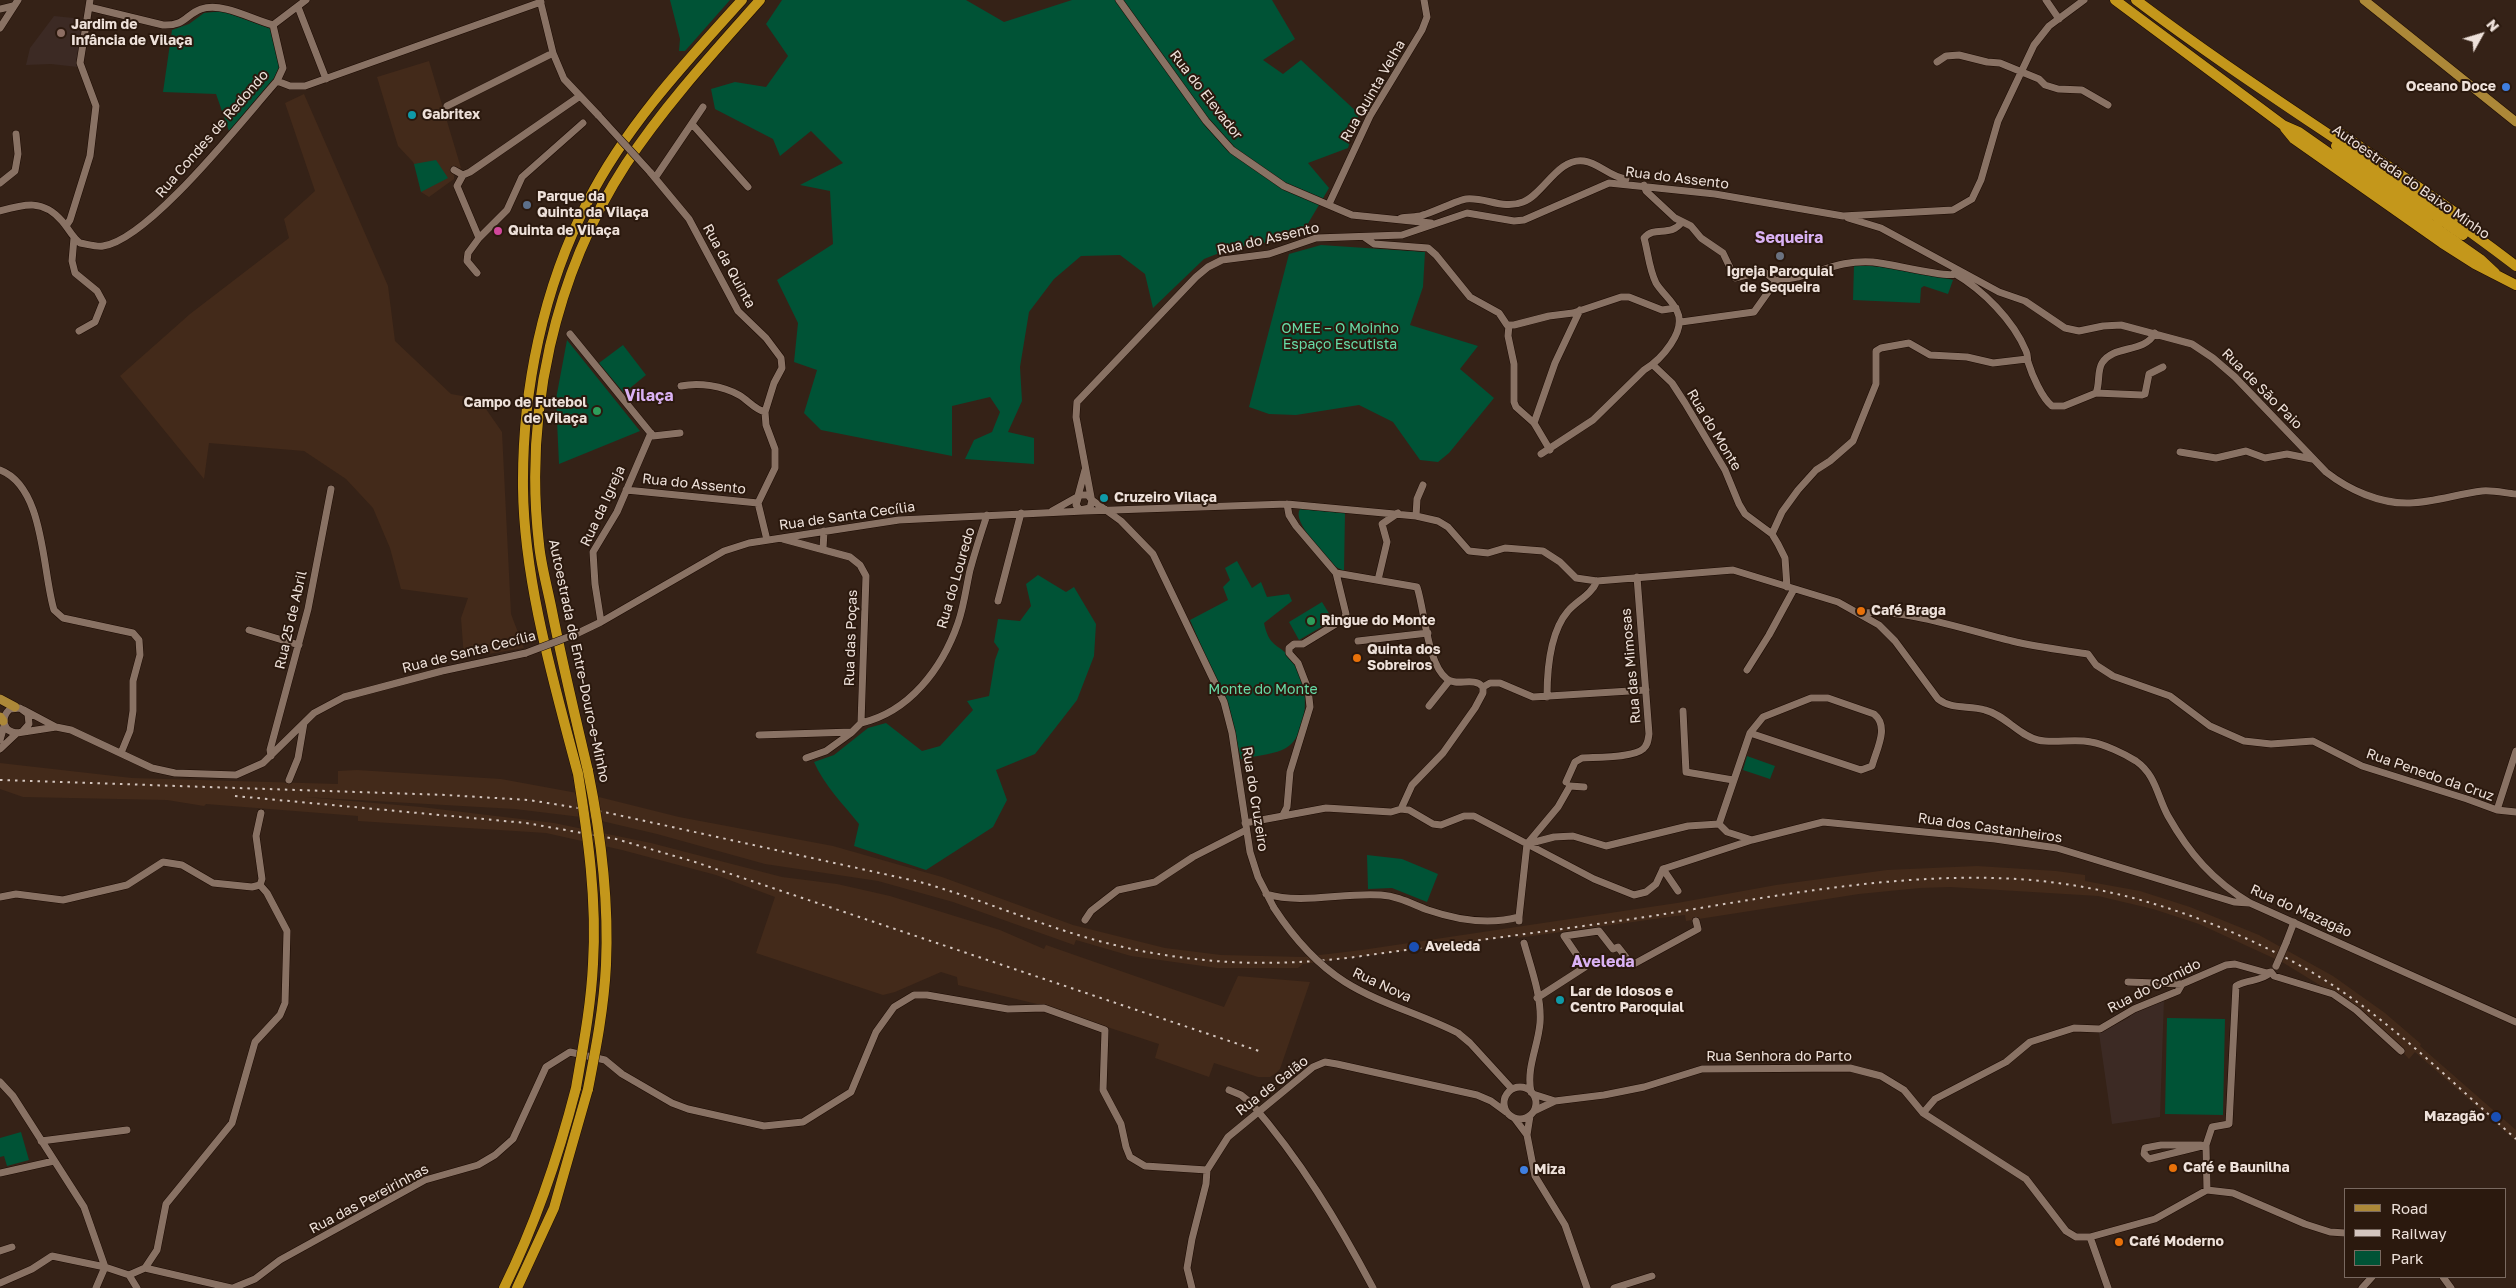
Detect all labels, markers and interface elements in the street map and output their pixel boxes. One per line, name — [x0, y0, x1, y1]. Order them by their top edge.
north arrow — [2456, 10, 2506, 60]
text: N — [2483, 16, 2503, 35]
place label: Jardim de Infância de Vilaça — [71, 17, 192, 49]
marker: Jardim de Infância de Vilaça — [55, 27, 67, 39]
street label: Rua Quinta Velha — [1337, 37, 1409, 145]
street label: Rua do Elevador — [1166, 47, 1246, 143]
street label: Rua Condes de Redondo — [152, 67, 272, 201]
place label: Oceano Doce — [2406, 79, 2496, 95]
marker: Oceano Doce — [2500, 81, 2512, 93]
place label: Gabritex — [422, 107, 480, 123]
marker: Gabritex — [406, 109, 418, 121]
street label: Autoestrada do Baixo Minho — [2329, 121, 2493, 243]
street label: Rua do Assento — [1624, 163, 1730, 193]
place label: Parque da Quinta da Vilaça — [537, 189, 649, 222]
marker: Parque da Quinta da Vilaça — [521, 199, 533, 211]
street label: Rua do Assento — [1215, 219, 1321, 259]
street label: Rua da Quinta — [699, 221, 759, 311]
place label: Quinta de Vilaça — [508, 223, 620, 239]
marker: Quinta de Vilaça — [492, 225, 504, 237]
district label: Sequeira — [1755, 228, 1823, 248]
marker: Igreja Paroquial de Sequeira — [1774, 250, 1786, 262]
place label: Igreja Paroquial de Sequeira — [1727, 264, 1833, 296]
park label: OMEE – O Moinho Espaço Escutista — [1281, 321, 1399, 354]
street label: Rua de São Paio — [2218, 345, 2306, 433]
district label: Vilaça — [625, 386, 673, 406]
street label: Rua do Monte — [1683, 386, 1745, 474]
place label: Campo de Futebol de Vilaça — [464, 395, 587, 428]
marker: Campo de Futebol de Vilaça — [591, 405, 603, 417]
street label: Rua da Igreja — [577, 463, 629, 549]
street label: Rua do Assento — [641, 470, 747, 498]
place label: Cruzeiro Vilaça — [1114, 490, 1217, 506]
marker: Cruzeiro Vilaça — [1098, 492, 1110, 504]
street label: Rua de Santa Cecília — [778, 498, 916, 534]
street label: Rua do Louredo — [933, 525, 979, 631]
street label: Autoestrada de Entre-Douro-e-Minho — [545, 538, 613, 784]
street label: Rua 25 de Abril — [271, 569, 311, 671]
street label: Rua das Poças — [841, 589, 861, 687]
place label: Café Braga — [1871, 603, 1946, 619]
marker: Café Braga — [1855, 605, 1867, 617]
street label: Rua das Mimosas — [1618, 608, 1644, 724]
place label: Ringue do Monte — [1321, 613, 1435, 629]
marker: Ringue do Monte — [1305, 615, 1317, 627]
street label: Rua de Santa Cecília — [400, 627, 538, 677]
place label: Quinta dos Sobreiros — [1367, 642, 1440, 674]
marker: Quinta dos Sobreiros — [1351, 652, 1363, 664]
park label: Monte do Monte — [1208, 682, 1318, 698]
street label: Rua do Cruzeiro — [1238, 745, 1272, 853]
street label: Rua Penedo da Cruz — [2364, 745, 2496, 805]
street label: Rua dos Castanheiros — [1917, 810, 2063, 846]
street label: Rua do Mazagão — [2248, 881, 2354, 941]
place label: Aveleda — [1425, 939, 1480, 955]
marker: Aveleda — [1407, 940, 1421, 954]
district label: Aveleda — [1571, 952, 1635, 972]
street label: Rua do Cornido — [2105, 955, 2203, 1017]
street label: Rua Nova — [1350, 964, 1414, 1006]
place label: Lar de Idosos e Centro Paroquial — [1570, 984, 1684, 1016]
marker: Lar de Idosos e Centro Paroquial — [1554, 994, 1566, 1006]
street label: Rua Senhora do Parto — [1706, 1049, 1852, 1065]
street label: Rua de Gaião — [1232, 1053, 1312, 1119]
place label: Mazagão — [2424, 1109, 2485, 1125]
marker: Mazagão — [2489, 1110, 2503, 1124]
street label: Rua das Pereirinhas — [306, 1160, 432, 1238]
place label: Café e Baunilha — [2183, 1160, 2290, 1176]
place label: Miza — [1534, 1162, 1566, 1178]
marker: Café e Baunilha — [2167, 1162, 2179, 1174]
marker: Miza — [1518, 1164, 1530, 1176]
legend — [2344, 1188, 2506, 1278]
text: Road — [2391, 1199, 2428, 1217]
text: Railway — [2391, 1224, 2447, 1242]
place label: Café Moderno — [2129, 1234, 2224, 1250]
marker: Café Moderno — [2113, 1236, 2125, 1248]
text: Park — [2391, 1249, 2423, 1267]

